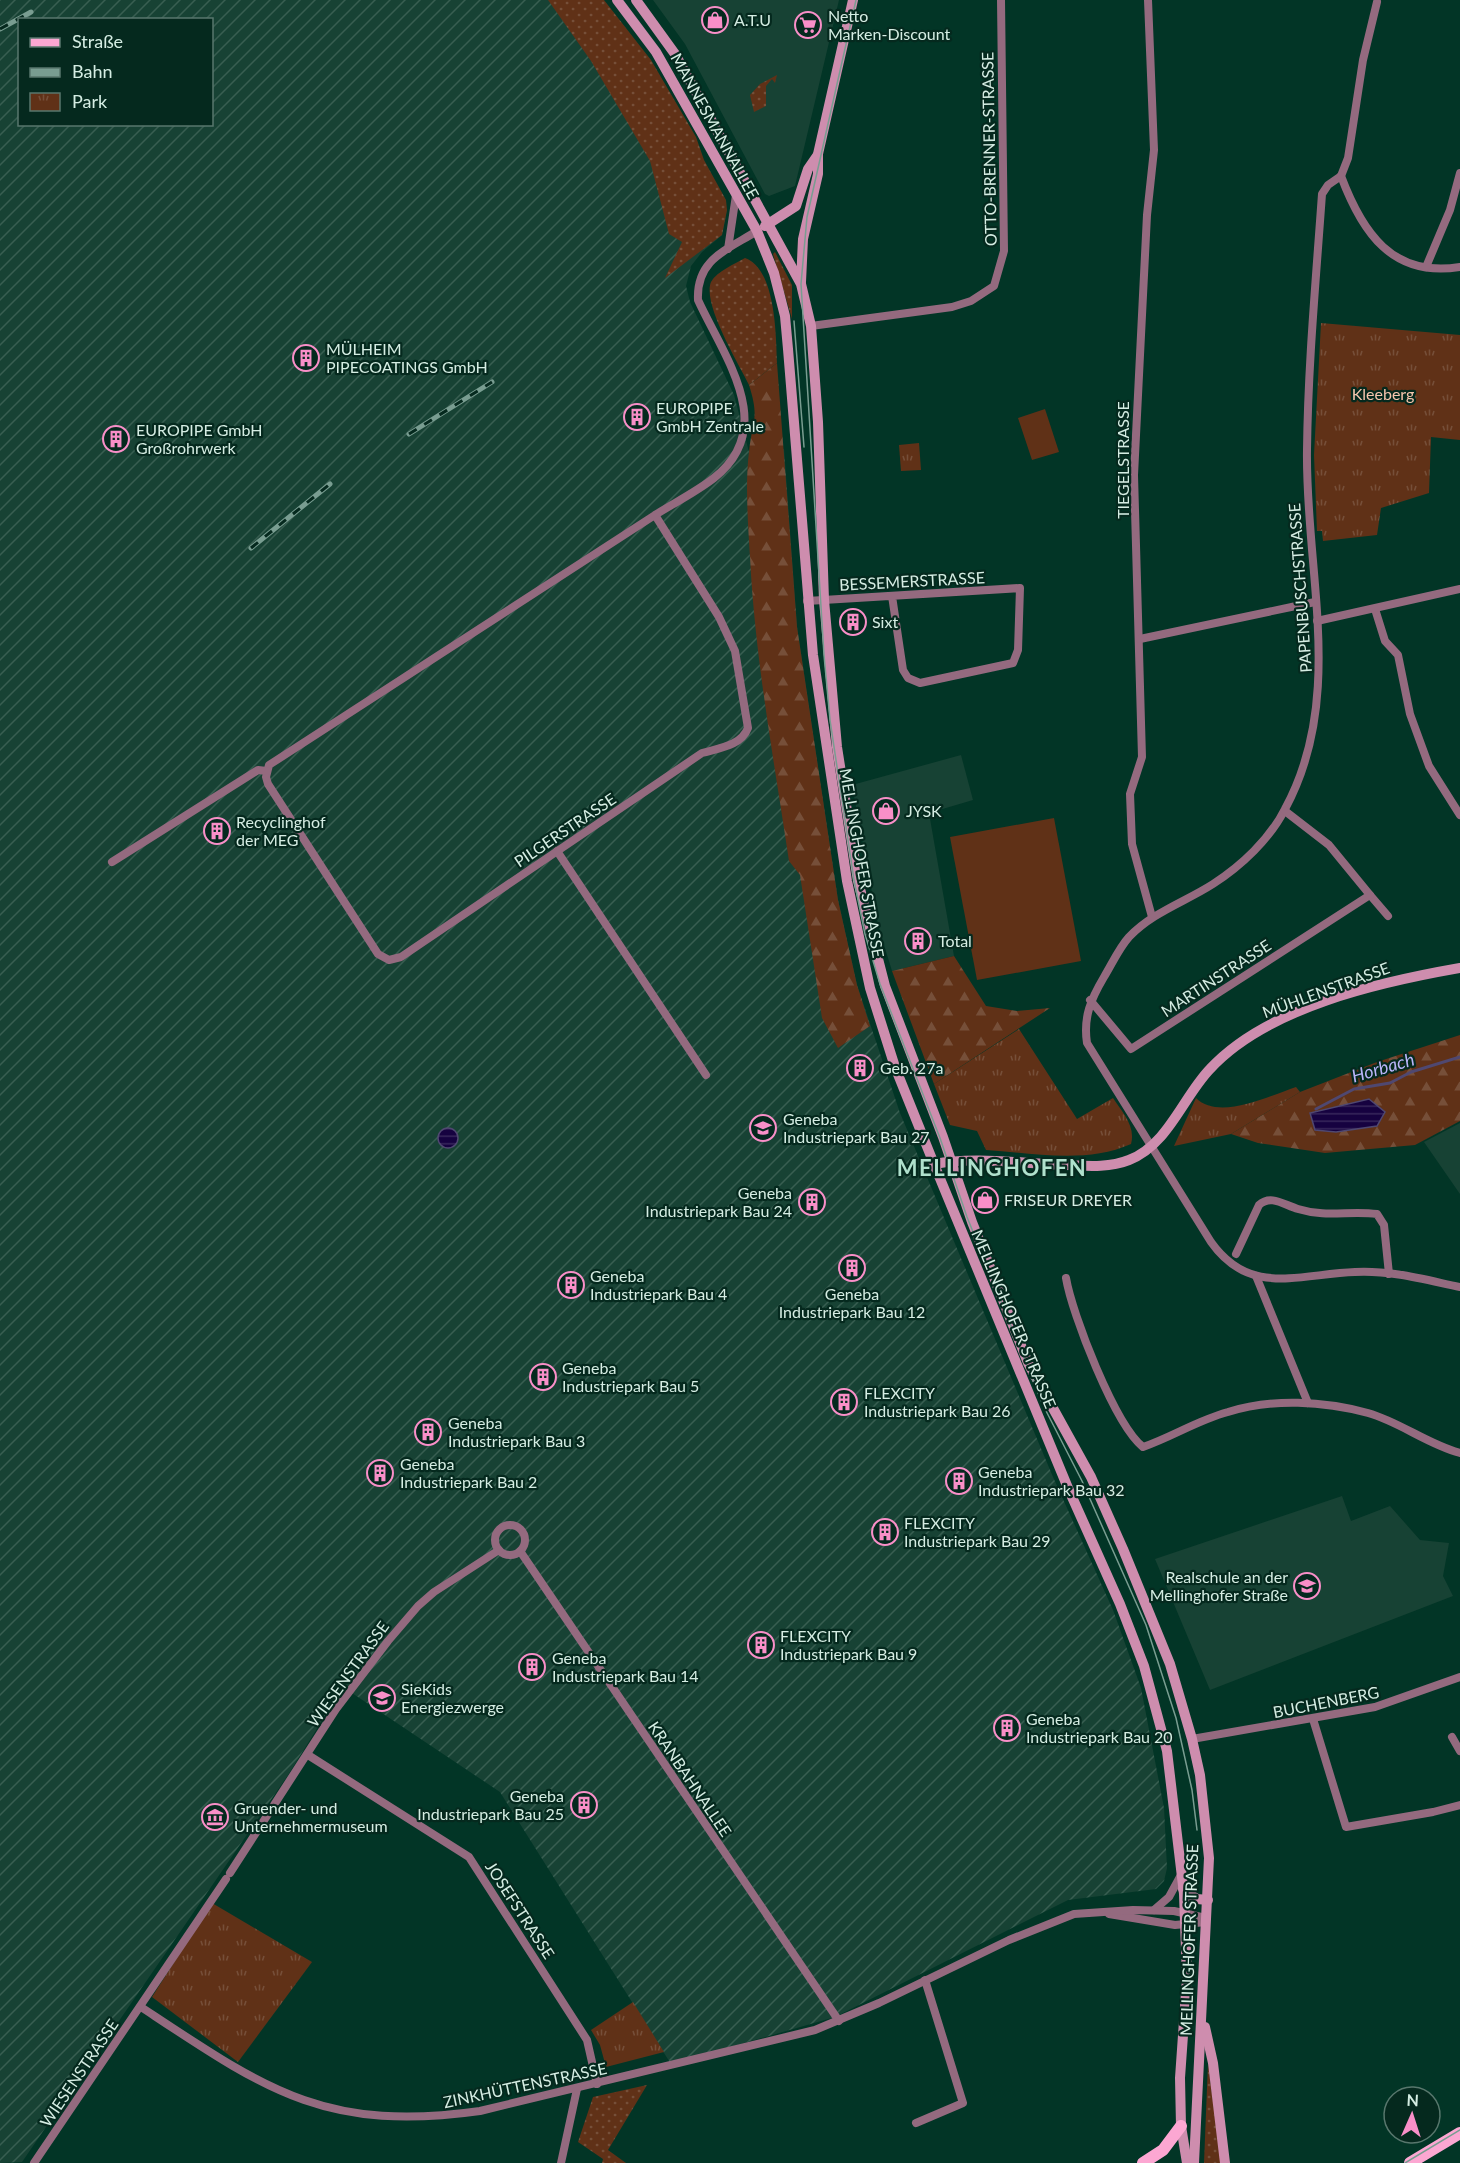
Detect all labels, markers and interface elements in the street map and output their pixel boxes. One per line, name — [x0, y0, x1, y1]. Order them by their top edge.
shop icon: A.T.U — [700, 5, 730, 35]
place label: Netto Marken-Discount — [828, 6, 950, 43]
place label: A.T.U — [734, 10, 771, 29]
supermarket icon: Netto Marken-Discount — [793, 10, 823, 40]
legend — [18, 18, 213, 126]
text: Straße — [72, 30, 123, 52]
street label: MANNESMANNALLEE — [667, 49, 763, 202]
street label: OTTO-BRENNER-STRASSE — [977, 52, 1000, 246]
text: Bahn — [72, 60, 113, 82]
text: Park — [72, 90, 108, 112]
place label: MÜLHEIM PIPECOATINGS GmbH — [326, 339, 488, 376]
building icon: MÜLHEIM PIPECOATINGS GmbH — [291, 343, 321, 373]
park label: Kleeberg — [1352, 384, 1414, 403]
place label: EUROPIPE GmbH Zentrale — [656, 398, 764, 435]
street label: TIEGELSTRASSE — [1113, 401, 1132, 519]
building icon: EUROPIPE GmbH Zentrale — [622, 402, 652, 432]
place label: EUROPIPE GmbH Großrohrwerk — [136, 420, 262, 457]
building icon: EUROPIPE GmbH Großrohrwerk — [101, 424, 131, 454]
street label: PAPENBUSCHSTRASSE — [1284, 503, 1315, 673]
street label: BESSEMERSTRASSE — [839, 567, 985, 594]
building icon: Sixt — [838, 607, 868, 637]
place label: Sixt — [872, 612, 898, 631]
street label: MELLINGHOFER STRASSE — [836, 767, 889, 959]
street label: PILGERSTRASSE — [510, 789, 619, 871]
shop icon: JYSK — [871, 796, 901, 826]
place label: JYSK — [906, 801, 942, 820]
place label: Recyclinghof der MEG — [236, 812, 326, 849]
building icon: Recyclinghof der MEG — [202, 816, 232, 846]
building icon: Total — [903, 926, 933, 956]
place label: Total — [938, 931, 972, 950]
street label: MARTINSTRASSE — [1157, 935, 1274, 1020]
street label: MÜHLENSTRASSE — [1260, 958, 1392, 1021]
water label: Horbach — [1349, 1048, 1417, 1086]
building icon: Geb. 27a — [845, 1053, 875, 1083]
place label: Geb. 27a — [880, 1058, 943, 1077]
place label: Geneba Industriepark Bau 27 — [783, 1109, 930, 1146]
school or university icon: Geneba Industriepark Bau 27 — [748, 1113, 778, 1143]
district label: MELLINGHOFEN — [897, 1154, 1087, 1181]
place label: Geneba Industriepark Bau 24 — [645, 1183, 792, 1220]
shop icon: FRISEUR DREYER — [970, 1185, 1000, 1215]
building icon: Geneba Industriepark Bau 24 — [797, 1187, 827, 1217]
place label: FRISEUR DREYER — [1004, 1190, 1132, 1209]
street label: MELLINGHOFER STRASSE — [968, 1227, 1061, 1411]
building icon: Geneba Industriepark Bau 12 — [837, 1253, 867, 1283]
place label: Geneba Industriepark Bau 4 — [590, 1266, 727, 1303]
building icon: Geneba Industriepark Bau 4 — [556, 1270, 586, 1300]
place label: Geneba Industriepark Bau 12 — [779, 1284, 925, 1321]
place label: Geneba Industriepark Bau 5 — [562, 1358, 699, 1395]
building icon: Geneba Industriepark Bau 5 — [528, 1362, 558, 1392]
place label: FLEXCITY Industriepark Bau 26 — [864, 1383, 1011, 1420]
building icon: FLEXCITY Industriepark Bau 26 — [829, 1387, 859, 1417]
place label: Geneba Industriepark Bau 3 — [448, 1413, 585, 1450]
building icon: Geneba Industriepark Bau 3 — [413, 1417, 443, 1447]
place label: Geneba Industriepark Bau 2 — [400, 1454, 537, 1491]
building icon: Geneba Industriepark Bau 2 — [365, 1458, 395, 1488]
place label: Geneba Industriepark Bau 32 — [978, 1462, 1125, 1499]
building icon: Geneba Industriepark Bau 32 — [944, 1466, 974, 1496]
place label: FLEXCITY Industriepark Bau 29 — [904, 1513, 1051, 1550]
building icon: FLEXCITY Industriepark Bau 29 — [870, 1517, 900, 1547]
place label: Realschule an der Mellinghofer Straße — [1150, 1567, 1288, 1604]
school or university icon: Realschule an der Mellinghofer Straße — [1292, 1571, 1322, 1601]
street label: WIESENSTRASSE — [303, 1617, 392, 1730]
place label: FLEXCITY Industriepark Bau 9 — [780, 1626, 917, 1663]
building icon: FLEXCITY Industriepark Bau 9 — [746, 1630, 776, 1660]
place label: Geneba Industriepark Bau 14 — [552, 1648, 699, 1685]
building icon: Geneba Industriepark Bau 14 — [517, 1652, 547, 1682]
place label: SieKids Energiezwerge — [401, 1679, 504, 1716]
street label: BUCHENBERG — [1271, 1682, 1381, 1721]
school or university icon: SieKids Energiezwerge — [367, 1683, 397, 1713]
place label: Geneba Industriepark Bau 20 — [1026, 1709, 1173, 1746]
building icon: Geneba Industriepark Bau 20 — [992, 1713, 1022, 1743]
street label: KRANBAHNALLEE — [645, 1717, 736, 1840]
place label: Geneba Industriepark Bau 25 — [417, 1786, 564, 1823]
building icon: Geneba Industriepark Bau 25 — [569, 1790, 599, 1820]
place label: Gruender- und Unternehmermuseum — [234, 1798, 388, 1835]
museum icon: Gruender- und Unternehmermuseum — [200, 1802, 230, 1832]
street label: MELLINGHOFER STRASSE — [1176, 1844, 1201, 2036]
street label: JOSEFSTRASSE — [482, 1858, 559, 1962]
street label: WIESENSTRASSE — [35, 2015, 122, 2130]
street label: ZINKHÜTTENSTRASSE — [441, 2058, 608, 2111]
north arrow — [1382, 2085, 1442, 2145]
text: N — [1406, 2090, 1419, 2109]

